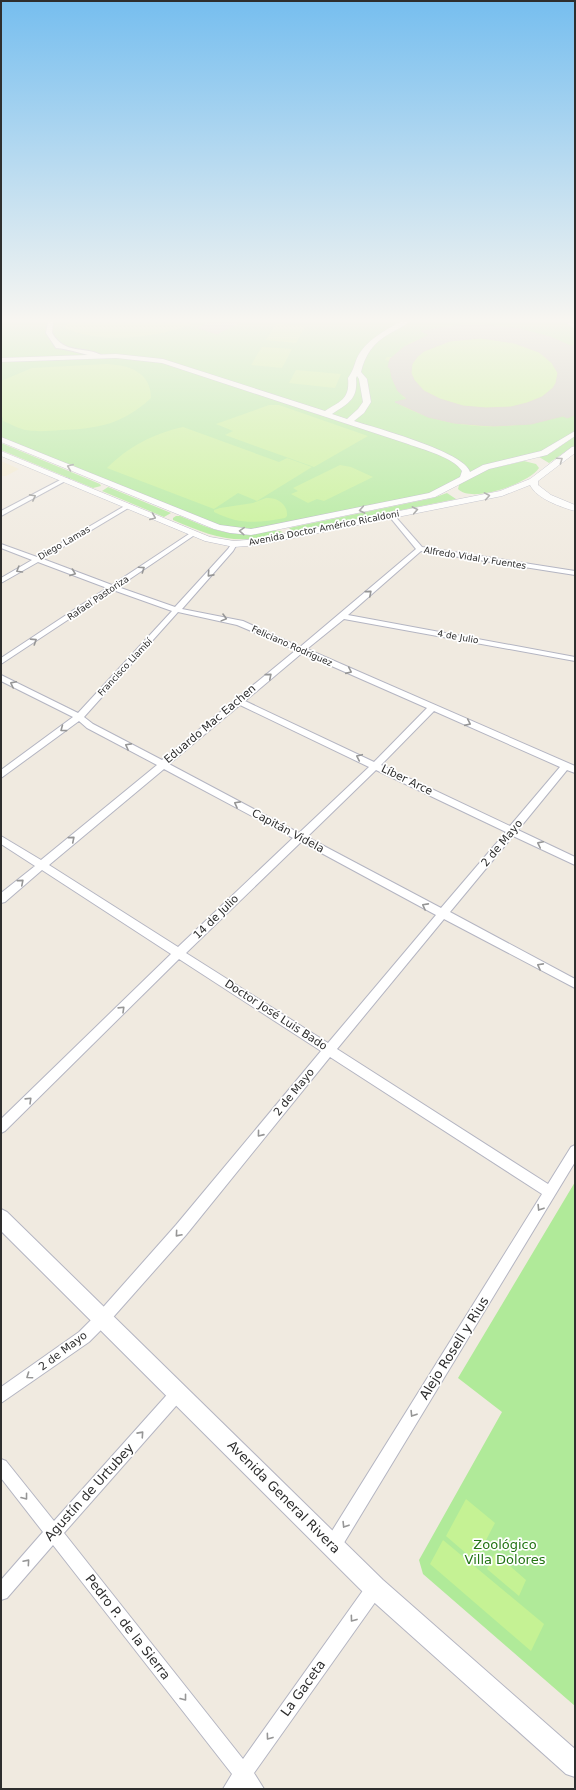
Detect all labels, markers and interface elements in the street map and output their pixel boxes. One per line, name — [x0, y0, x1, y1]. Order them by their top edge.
one-way arrow — [556, 457, 563, 465]
one-way arrow — [67, 464, 74, 472]
one-way arrow — [484, 492, 490, 501]
one-way arrow — [29, 494, 36, 501]
one-way arrow — [359, 505, 365, 514]
one-way arrow — [412, 506, 418, 515]
street label: Avenida Doctor Américo Ricaldoni — [248, 509, 400, 547]
one-way arrow — [150, 512, 157, 520]
street label: Diego Lamas — [36, 524, 92, 562]
one-way arrow — [239, 527, 245, 536]
street label: Alfredo Vidal y Fuentes — [423, 545, 527, 571]
one-way arrow — [16, 565, 23, 573]
one-way arrow — [138, 566, 145, 574]
one-way arrow — [69, 568, 76, 577]
one-way arrow — [207, 569, 215, 577]
street label: Rafael Pastoriza — [65, 574, 131, 622]
one-way arrow — [364, 591, 371, 598]
one-way arrow — [220, 614, 227, 622]
street label: Feliciano Rodríguez — [250, 624, 334, 668]
street label: 4 de Julio — [437, 628, 480, 646]
street label: Francisco Llambí — [96, 636, 155, 698]
one-way arrow — [29, 639, 36, 646]
one-way arrow — [344, 666, 352, 674]
one-way arrow — [264, 673, 271, 680]
one-way arrow — [10, 681, 18, 689]
street label: Eduardo Mac Eachen — [162, 682, 258, 766]
one-way arrow — [464, 719, 471, 727]
one-way arrow — [60, 724, 67, 732]
one-way arrow — [124, 743, 132, 751]
one-way arrow — [356, 754, 364, 762]
street label: Líber Arce — [379, 762, 435, 798]
one-way arrow — [234, 802, 241, 809]
street label: Capitán Videla — [250, 807, 326, 855]
street label: 2 de Mayo — [479, 817, 526, 869]
one-way arrow — [67, 837, 74, 844]
one-way arrow — [537, 841, 544, 849]
one-way arrow — [17, 879, 24, 886]
street label: 14 de Julio — [191, 892, 241, 942]
one-way arrow — [422, 903, 430, 910]
one-way arrow — [537, 963, 545, 971]
street label: Doctor José Luis Bado — [222, 977, 330, 1053]
one-way arrow — [117, 1006, 125, 1014]
street label: 2 de Mayo — [271, 1065, 317, 1118]
one-way arrow — [24, 1097, 32, 1105]
one-way arrow — [258, 1129, 265, 1137]
one-way arrow — [538, 1204, 545, 1211]
one-way arrow — [175, 1230, 182, 1237]
street label: Alejo Rosell y Rius — [416, 1294, 492, 1402]
street label: 2 de Mayo — [36, 1328, 90, 1373]
one-way arrow — [26, 1371, 33, 1378]
one-way arrow — [411, 1410, 418, 1417]
one-way arrow — [137, 1431, 144, 1439]
street label: Avenida General Rivera — [225, 1438, 343, 1556]
street label: Agustín de Urtubey — [41, 1440, 137, 1544]
one-way arrow — [21, 1492, 28, 1499]
one-way arrow — [342, 1521, 350, 1528]
park label: Zoológico Villa Dolores — [465, 1537, 546, 1567]
one-way arrow — [22, 1560, 29, 1567]
street label: Pedro P. de la Sierra — [82, 1571, 174, 1683]
one-way arrow — [351, 1615, 358, 1622]
street label: La Gaceta — [278, 1657, 328, 1719]
one-way arrow — [179, 1693, 186, 1700]
one-way arrow — [267, 1732, 274, 1739]

